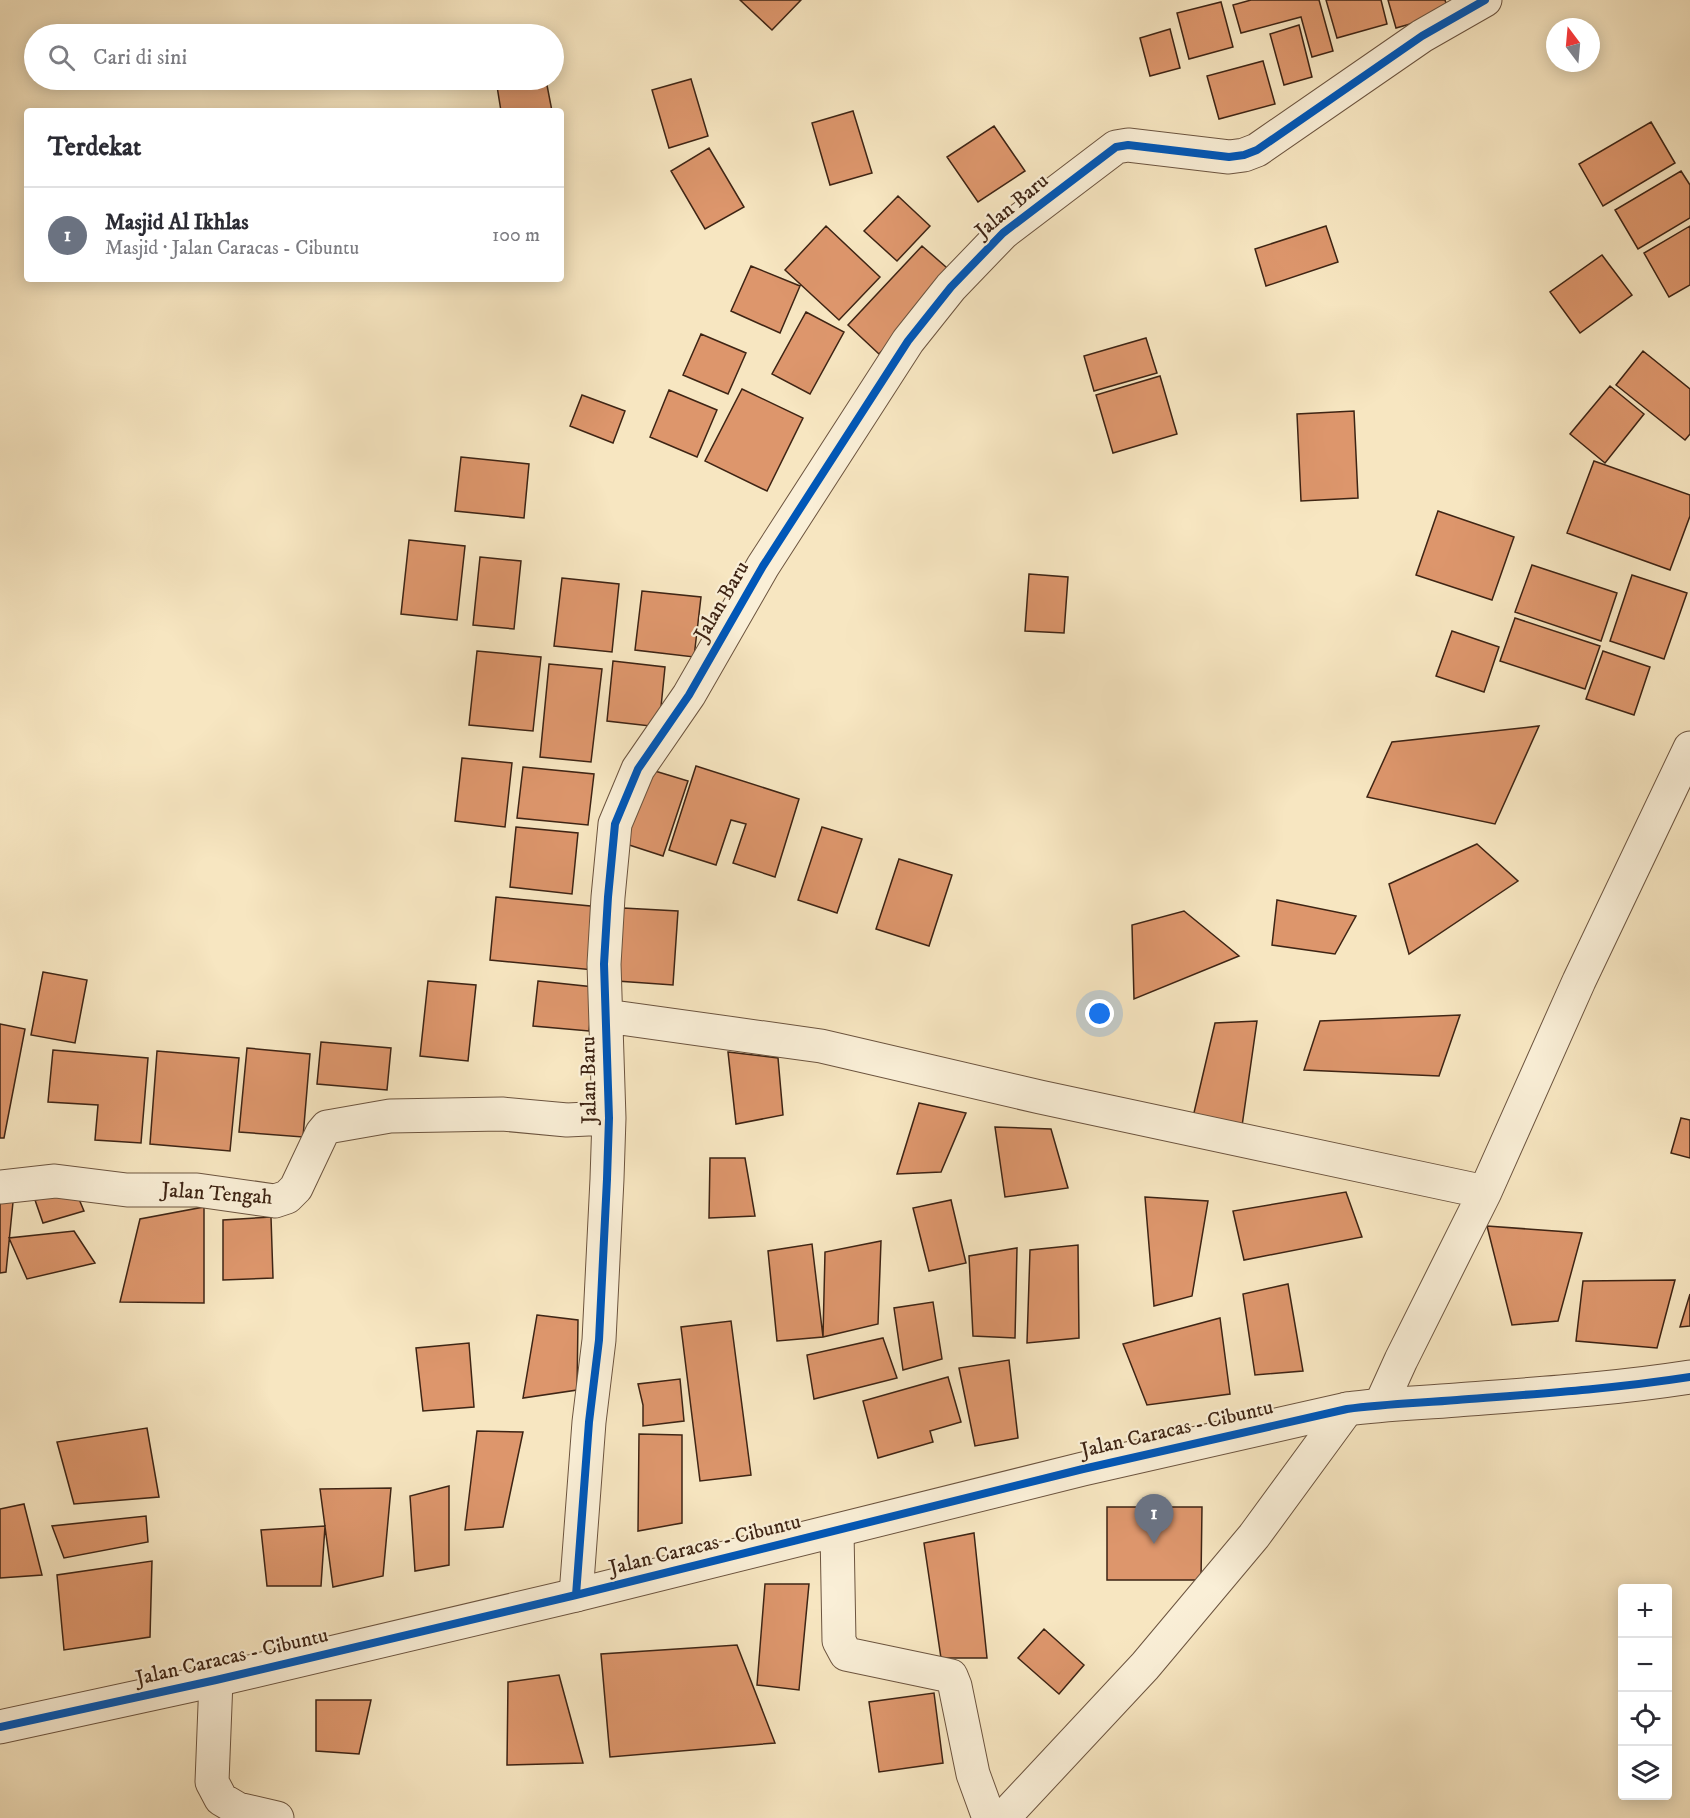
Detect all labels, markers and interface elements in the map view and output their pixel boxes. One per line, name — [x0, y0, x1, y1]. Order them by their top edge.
north arrow — [1546, 18, 1600, 72]
search box — [24, 24, 564, 90]
icon: search — [45, 41, 78, 74]
text: Cari di sini — [93, 44, 187, 71]
text: Terdekat — [48, 131, 141, 164]
street label: Jalan Baru — [969, 168, 1054, 245]
text: Masjid Al Ikhlas — [105, 209, 249, 236]
text: 1 — [64, 223, 71, 248]
text: 100 m — [492, 223, 540, 248]
text: Masjid · Jalan Caracas - Cibuntu — [105, 236, 359, 261]
street label: Jalan Baru — [688, 557, 755, 647]
your location — [1085, 999, 1114, 1028]
street label: Jalan Baru — [575, 1036, 603, 1126]
street label: Jalan Tengah — [159, 1177, 273, 1211]
street label: Jalan Caracas - Cibuntu — [1076, 1394, 1276, 1464]
pin: 1 — [1134, 1494, 1174, 1544]
street label: Jalan Caracas - Cibuntu — [604, 1509, 804, 1582]
map controls — [1618, 1584, 1672, 1800]
button: + — [1618, 1584, 1672, 1638]
street label: Jalan Caracas - Cibuntu — [131, 1622, 331, 1692]
button: − — [1618, 1638, 1672, 1692]
button: locate — [1618, 1692, 1672, 1746]
button: layers — [1618, 1746, 1672, 1800]

